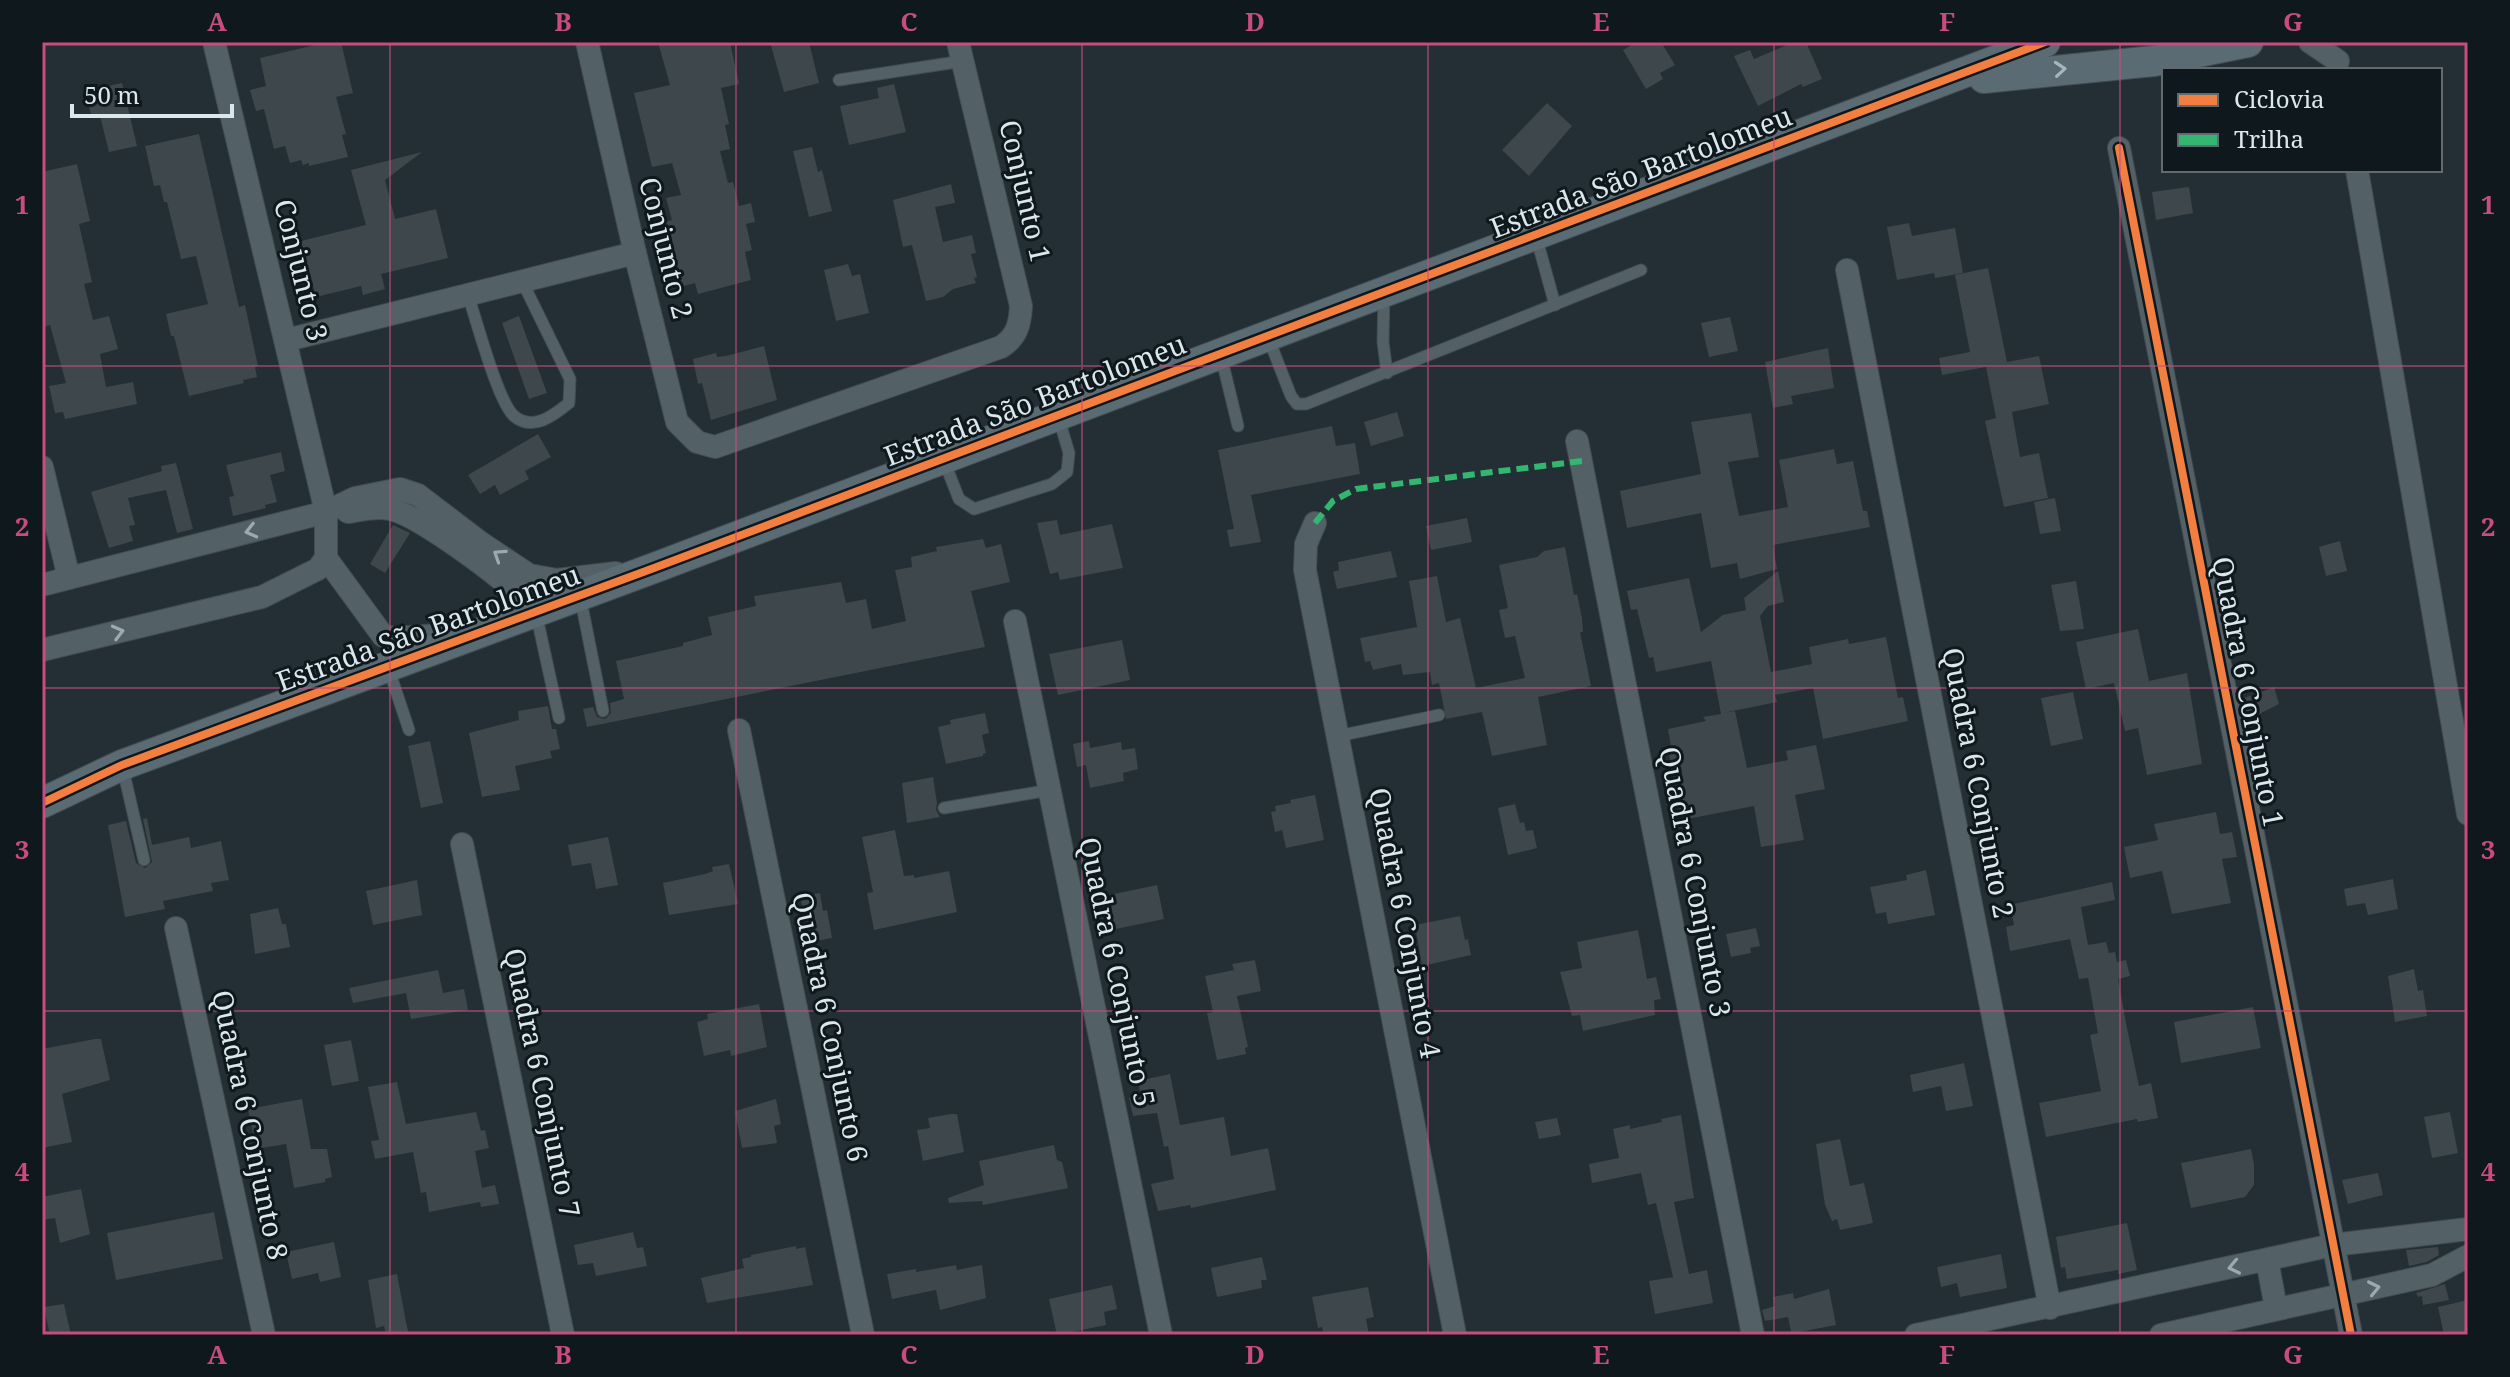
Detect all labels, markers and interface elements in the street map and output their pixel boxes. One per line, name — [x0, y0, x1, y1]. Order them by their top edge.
text: A — [207, 3, 227, 39]
text: B — [554, 3, 572, 39]
text: C — [900, 3, 918, 39]
text: D — [1245, 3, 1265, 39]
text: E — [1593, 3, 1610, 39]
text: F — [1939, 3, 1955, 39]
text: G — [2283, 3, 2303, 39]
one-way arrow — [2054, 61, 2067, 78]
scale bar — [72, 68, 232, 118]
legend — [2162, 68, 2442, 172]
text: 50 m — [84, 78, 140, 111]
text: Ciclovia — [2234, 82, 2325, 115]
street label: Estrada São Bartolomeu — [1484, 96, 1797, 246]
street label: Conjunto 1 — [991, 116, 1061, 265]
text: Trilha — [2234, 122, 2304, 155]
street label: Conjunto 2 — [631, 173, 703, 323]
text: 1 — [15, 186, 29, 222]
text: 1 — [2481, 186, 2495, 222]
street label: Conjunto 3 — [266, 195, 338, 345]
street label: Estrada São Bartolomeu — [878, 324, 1191, 474]
text: 2 — [15, 508, 29, 544]
text: 2 — [2481, 508, 2495, 544]
one-way arrow — [244, 522, 258, 539]
one-way arrow — [494, 550, 508, 565]
street label: Quadra 6 Conjunto 1 — [2204, 553, 2294, 830]
street label: Estrada São Bartolomeu — [271, 554, 585, 700]
one-way arrow — [110, 624, 124, 641]
street label: Quadra 6 Conjunto 2 — [1934, 644, 2024, 921]
street label: Quadra 6 Conjunto 3 — [1651, 743, 1741, 1020]
street label: Quadra 6 Conjunto 4 — [1361, 784, 1451, 1062]
text: 3 — [15, 831, 29, 867]
text: 3 — [2481, 831, 2495, 867]
street label: Quadra 6 Conjunto 5 — [1071, 833, 1165, 1110]
street label: Quadra 6 Conjunto 6 — [784, 888, 878, 1165]
street label: Quadra 6 Conjunto 7 — [496, 944, 590, 1221]
street label: Quadra 6 Conjunto 8 — [204, 986, 298, 1263]
text: 4 — [15, 1153, 30, 1189]
text: 4 — [2481, 1153, 2496, 1189]
one-way arrow — [2227, 1258, 2241, 1275]
one-way arrow — [2367, 1280, 2380, 1297]
text: A — [207, 1336, 227, 1372]
text: B — [554, 1336, 572, 1372]
text: C — [900, 1336, 918, 1372]
text: D — [1245, 1336, 1265, 1372]
text: E — [1593, 1336, 1610, 1372]
text: F — [1939, 1336, 1955, 1372]
text: G — [2283, 1336, 2303, 1372]

